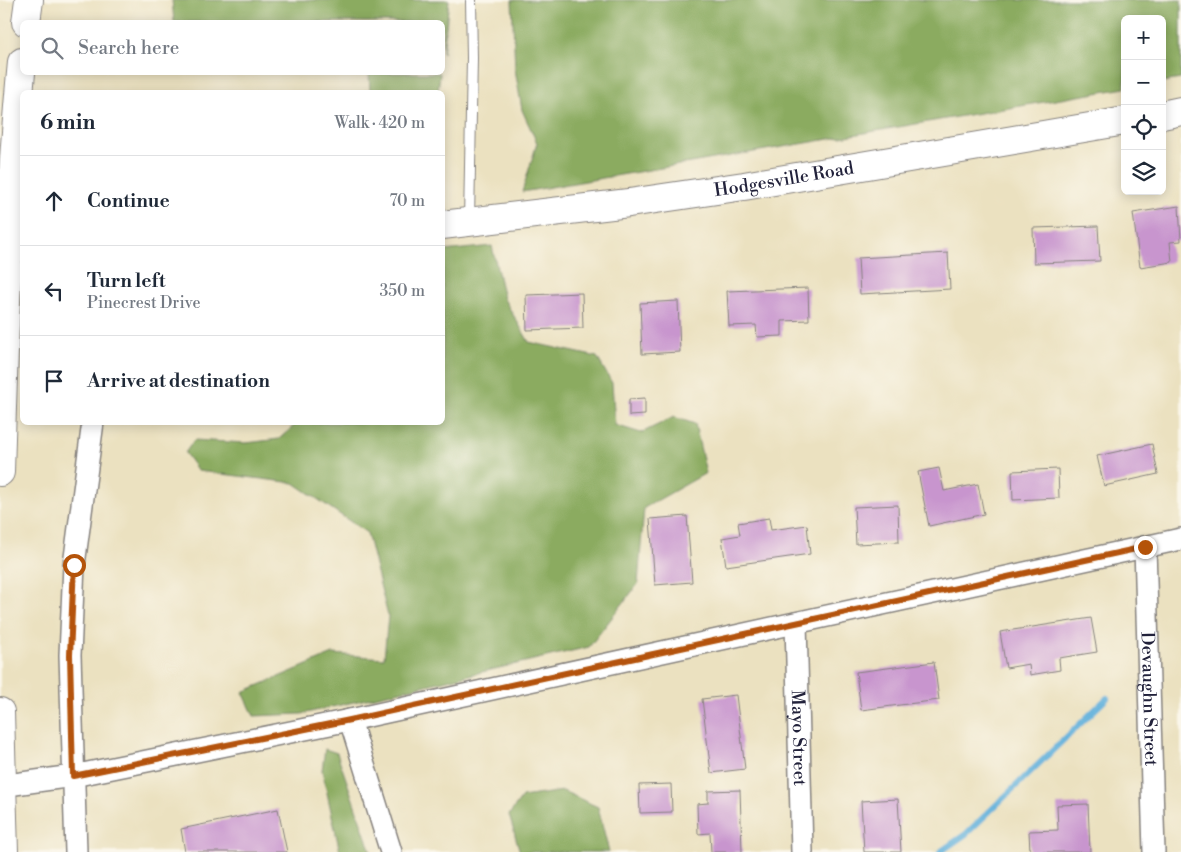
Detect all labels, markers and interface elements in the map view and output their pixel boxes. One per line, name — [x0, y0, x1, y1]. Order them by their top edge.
map controls — [1121, 15, 1166, 195]
button: + — [1121, 15, 1166, 60]
search box — [20, 20, 445, 75]
icon: search — [38, 34, 66, 62]
text: Search here — [78, 36, 179, 60]
button: − — [1121, 60, 1166, 105]
button: locate — [1121, 105, 1166, 150]
text: 6 min — [40, 110, 95, 136]
text: Walk · 420 m — [335, 113, 425, 133]
button: layers — [1121, 150, 1166, 195]
street label: Hodgesville Road — [712, 156, 856, 202]
icon: ahead — [40, 187, 68, 215]
text: Continue — [87, 189, 170, 213]
text: 70 m — [389, 191, 425, 211]
text: Turn left — [87, 269, 166, 293]
icon: left — [40, 277, 68, 305]
text: 350 m — [379, 281, 425, 301]
text: Pinecrest Drive — [87, 293, 201, 313]
icon: arrive — [40, 367, 68, 395]
text: Arrive at destination — [87, 369, 270, 393]
route end — [1134, 536, 1157, 559]
route start — [63, 554, 86, 577]
street label: Devaughn Street — [1136, 631, 1162, 767]
street label: Mayo Street — [786, 690, 811, 787]

